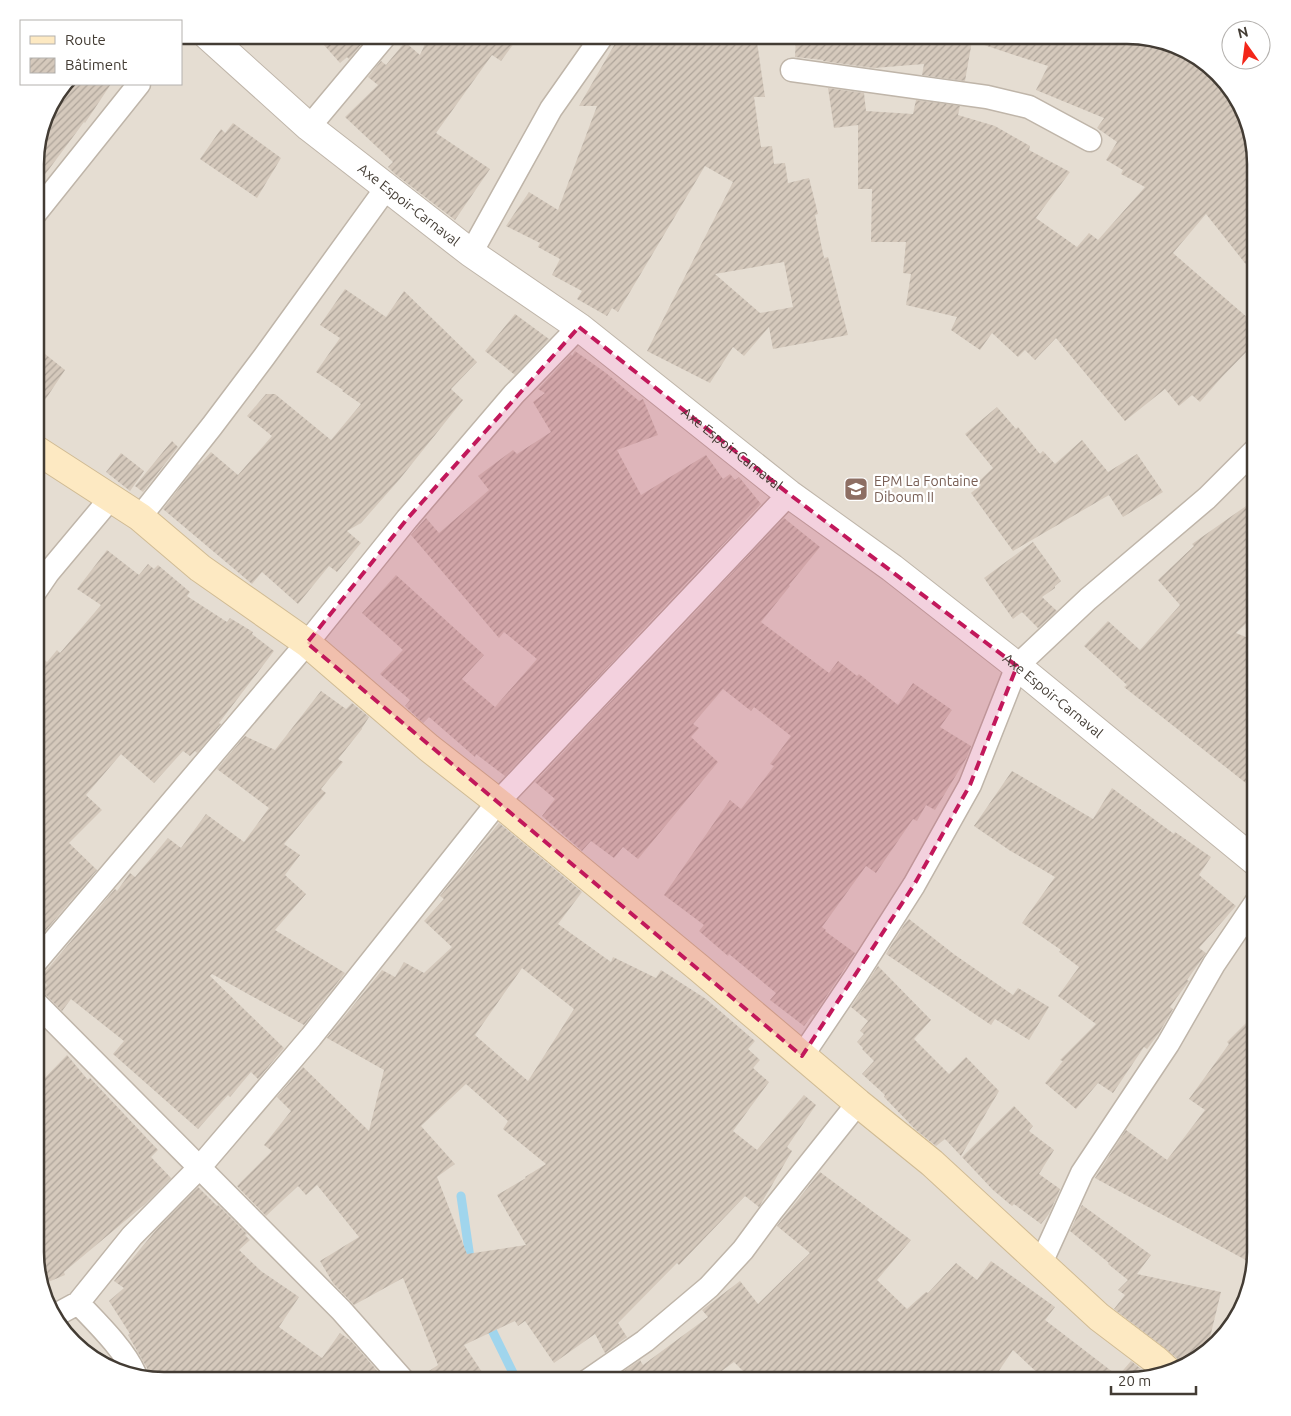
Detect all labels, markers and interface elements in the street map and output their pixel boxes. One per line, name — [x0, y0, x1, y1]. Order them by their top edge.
legend — [20, 20, 182, 85]
north arrow — [1221, 20, 1271, 70]
text: N — [1236, 23, 1250, 41]
text: Route — [65, 31, 106, 48]
text: Bâtiment — [65, 56, 128, 73]
street label: Axe Espoir-Carnaval — [355, 160, 463, 249]
street label: Axe Espoir-Carnaval — [678, 404, 786, 494]
place label: EPM La Fontaine Diboum II — [874, 473, 978, 505]
school or university icon: EPM La Fontaine Diboum II — [843, 476, 869, 502]
street label: Axe Espoir-Carnaval — [1000, 650, 1106, 741]
scale bar — [1111, 1364, 1196, 1396]
text: 20 m — [1118, 1372, 1151, 1389]

